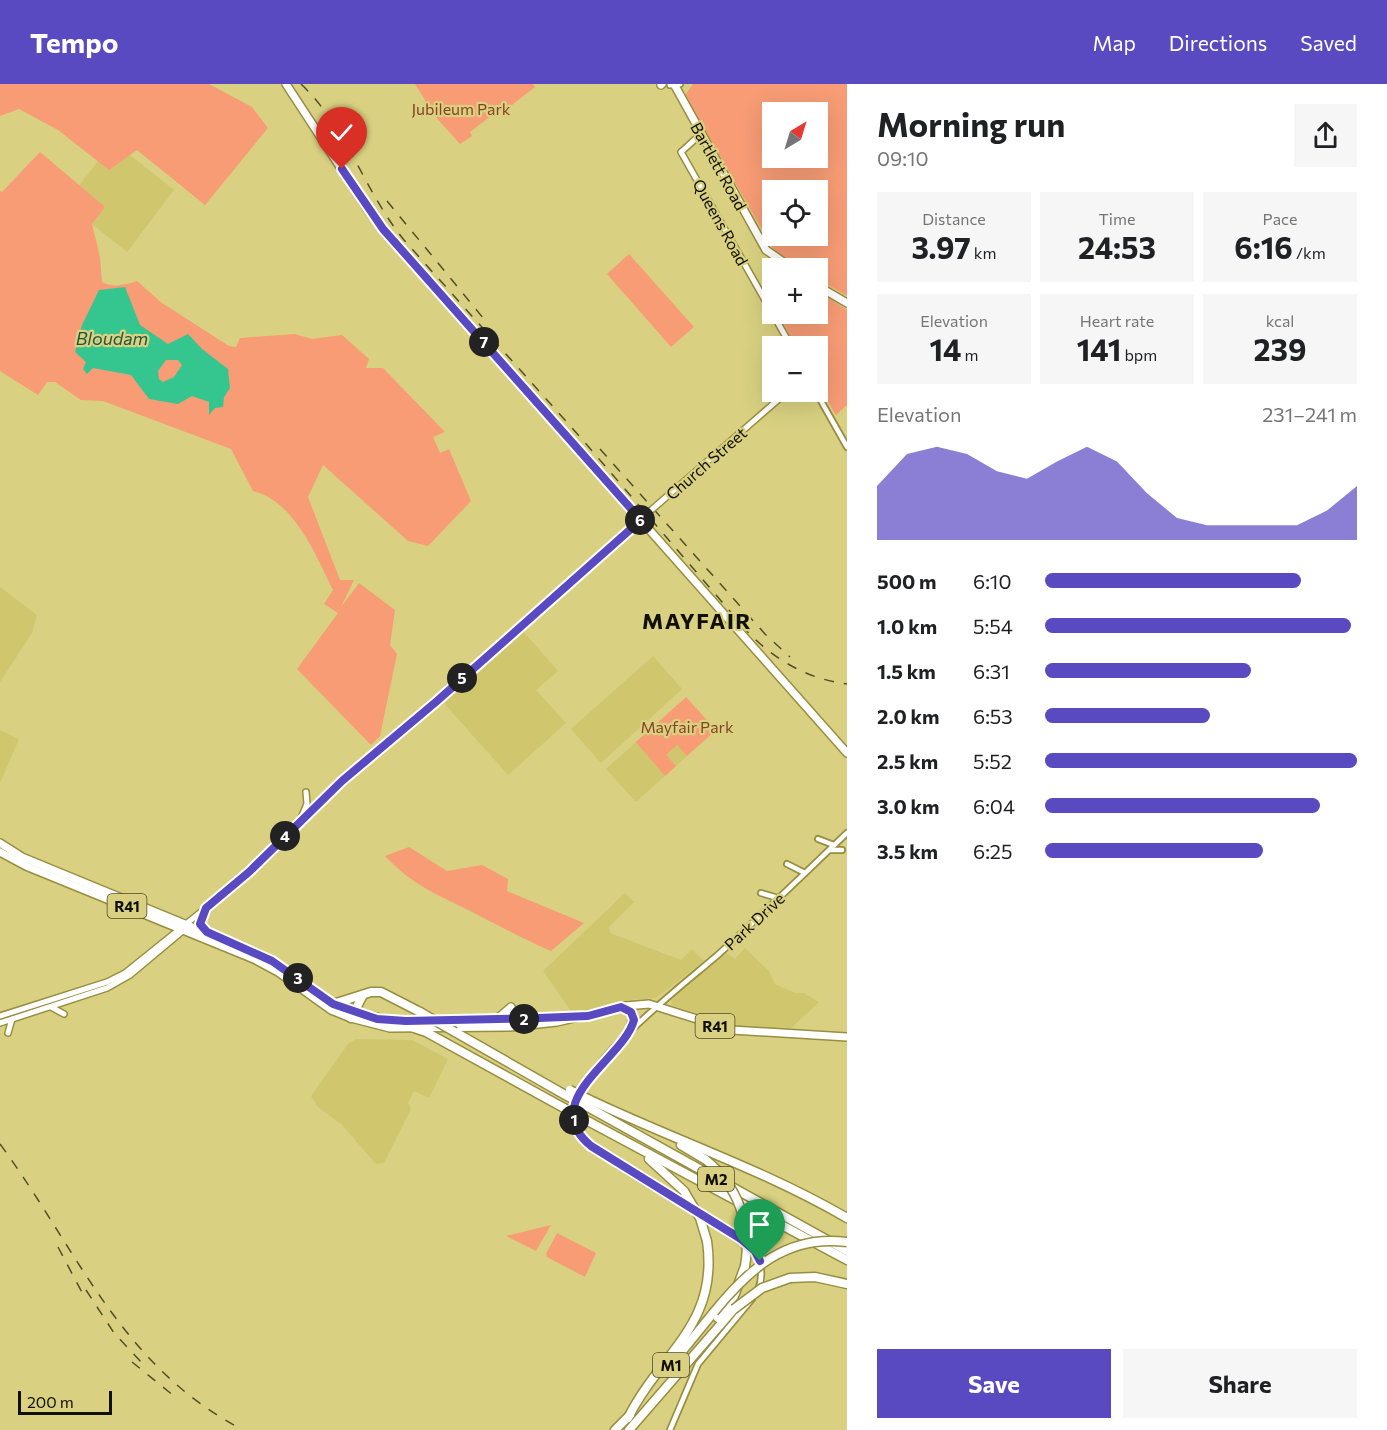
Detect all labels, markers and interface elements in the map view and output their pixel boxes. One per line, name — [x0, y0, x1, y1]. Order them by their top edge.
text: Tempo — [30, 25, 119, 59]
text: Map — [1093, 30, 1136, 55]
text: Directions — [1169, 30, 1267, 55]
text: Saved — [1300, 30, 1357, 55]
park label: Jubileum Park — [411, 99, 511, 118]
north arrow — [762, 102, 828, 168]
map controls — [762, 102, 828, 402]
text: Morning run — [877, 103, 1065, 144]
button: share — [1294, 104, 1357, 167]
pin — [316, 107, 367, 169]
icon: check — [325, 116, 358, 149]
street label: Bartlett Road — [687, 119, 751, 213]
text: 09:10 — [877, 146, 929, 170]
street label: Queens Road — [689, 176, 753, 268]
button: locate — [762, 180, 828, 246]
text: Distance — [922, 209, 986, 228]
text: Time — [1099, 209, 1135, 228]
text: Pace — [1263, 209, 1297, 228]
text: 3.97 — [911, 228, 971, 265]
text: 24:53 — [1078, 228, 1156, 265]
text: 6:16 — [1234, 228, 1293, 265]
text: km — [971, 243, 997, 262]
text: /km — [1293, 243, 1326, 262]
button: + — [762, 258, 828, 324]
text: Elevation — [920, 311, 988, 330]
text: Heart rate — [1080, 311, 1154, 330]
text: kcal — [1266, 311, 1294, 330]
water label: Bloudam — [76, 327, 148, 349]
pin: 7 — [469, 327, 499, 357]
text: 14 — [929, 330, 961, 367]
text: 141 — [1077, 330, 1121, 367]
text: 239 — [1253, 330, 1307, 367]
text: 7 — [480, 332, 488, 351]
button: − — [762, 336, 828, 402]
text: m — [961, 345, 979, 364]
text: bpm — [1121, 345, 1157, 364]
text: Elevation — [877, 402, 962, 426]
text: 231–241 m — [1262, 402, 1357, 426]
street label: Church Street — [662, 423, 751, 503]
pin: 6 — [625, 505, 655, 535]
text: 6 — [635, 510, 645, 529]
text: 500 m — [877, 569, 937, 593]
text: 6:10 — [973, 569, 1011, 593]
district label: MAYFAIR — [642, 607, 752, 634]
text: 1.0 km — [877, 614, 937, 638]
text: 5:54 — [973, 614, 1013, 638]
text: 1.5 km — [877, 659, 936, 683]
text: 6:31 — [973, 659, 1010, 683]
pin: 5 — [447, 663, 477, 693]
text: 5 — [457, 668, 467, 687]
text: 2.0 km — [877, 704, 939, 728]
text: 6:53 — [973, 704, 1013, 728]
park label: Mayfair Park — [640, 717, 734, 736]
text: 2.5 km — [877, 749, 938, 773]
text: 5:52 — [973, 749, 1012, 773]
text: 3.0 km — [877, 794, 939, 818]
text: 6:04 — [973, 794, 1015, 818]
pin: 4 — [270, 821, 300, 851]
text: 4 — [280, 826, 290, 845]
text: 3.5 km — [877, 839, 938, 863]
text: 6:25 — [973, 839, 1012, 863]
street label: Park Drive — [720, 888, 788, 954]
road number: R41 — [108, 894, 146, 918]
pin: 3 — [283, 963, 313, 993]
text: 3 — [293, 968, 303, 987]
pin: 2 — [509, 1004, 539, 1034]
text: 2 — [519, 1009, 529, 1028]
road number: R41 — [696, 1014, 734, 1038]
pin: 1 — [559, 1105, 589, 1135]
text: 1 — [570, 1110, 578, 1129]
road number: M2 — [698, 1167, 734, 1191]
pin — [734, 1199, 785, 1261]
icon: arrive — [743, 1208, 776, 1241]
button: Save — [877, 1349, 1111, 1418]
button: Share — [1123, 1349, 1357, 1418]
road number: M1 — [653, 1353, 689, 1377]
scale bar — [18, 1388, 112, 1416]
text: 200 m — [27, 1392, 74, 1411]

